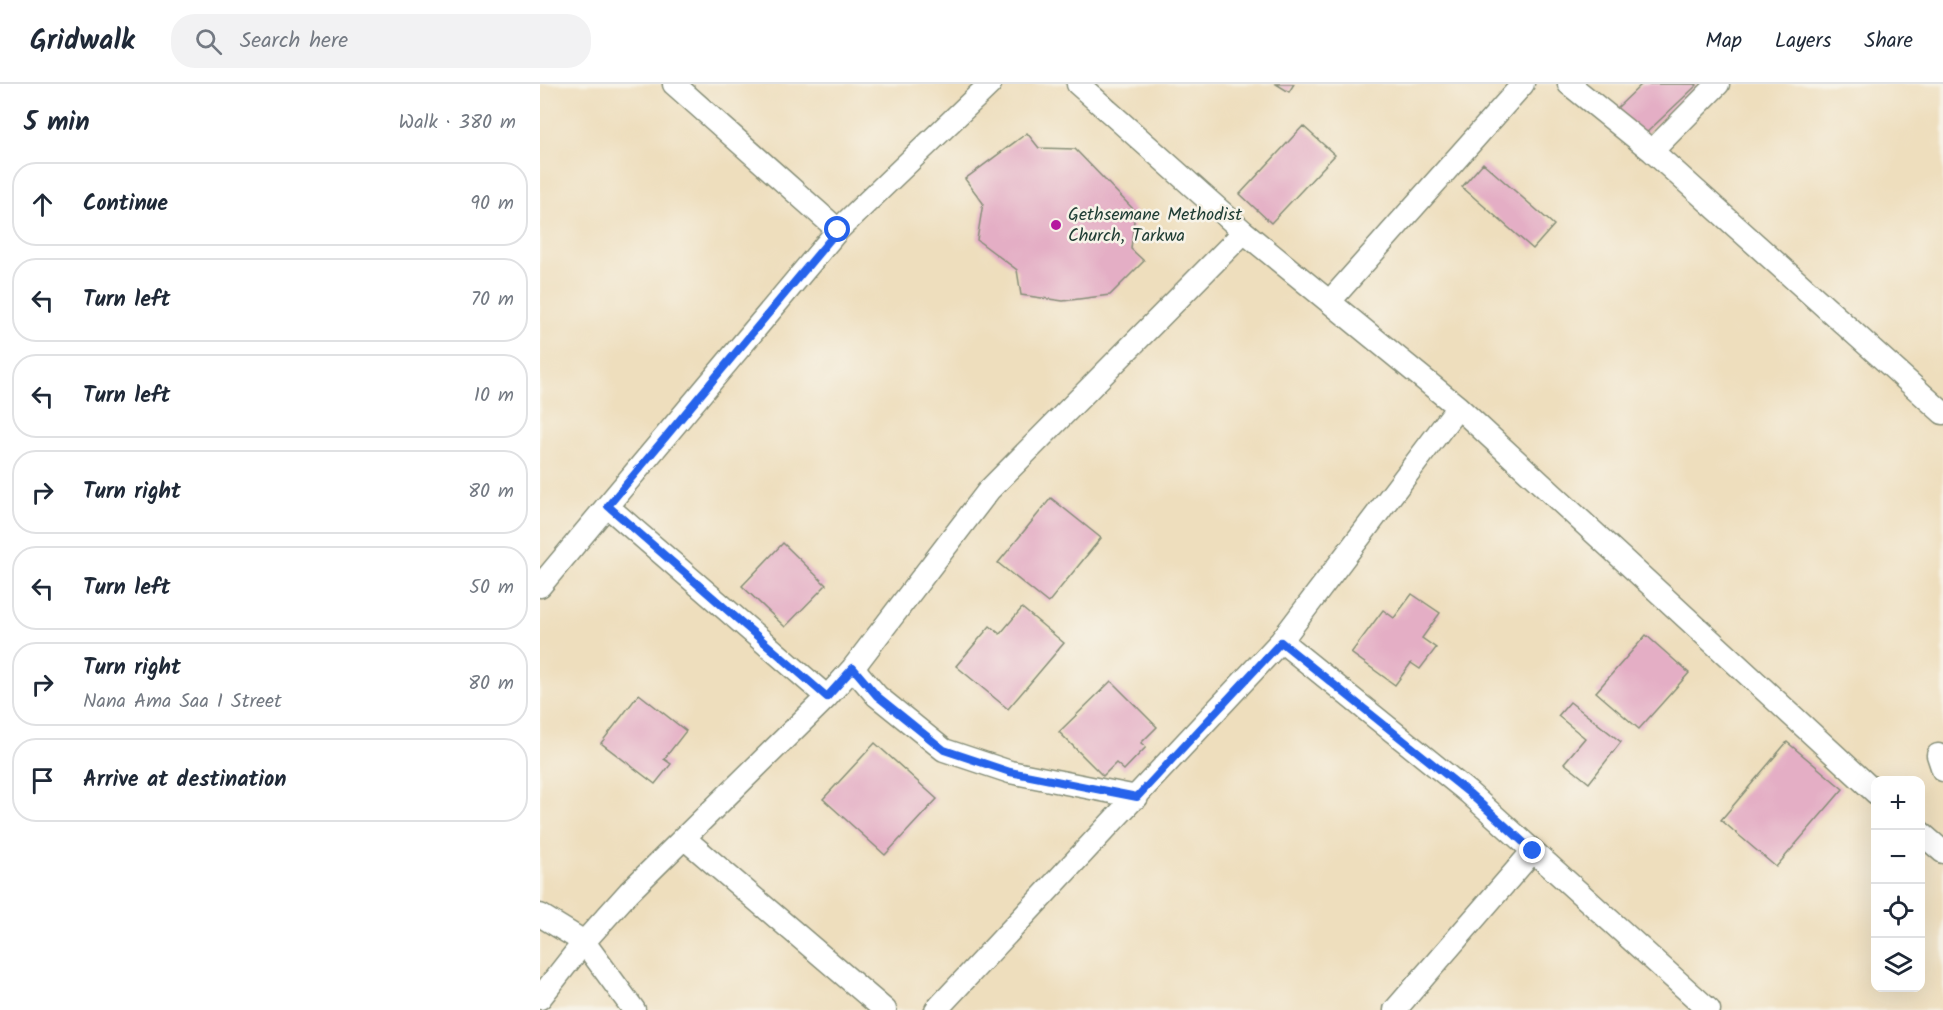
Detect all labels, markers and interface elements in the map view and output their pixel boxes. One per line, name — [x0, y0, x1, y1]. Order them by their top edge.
search box — [171, 14, 591, 68]
text: Gridwalk — [30, 19, 135, 64]
text: Search here — [240, 24, 348, 59]
icon: search — [192, 25, 225, 58]
text: Map — [1705, 25, 1742, 58]
text: Layers — [1775, 25, 1831, 58]
text: Share — [1864, 25, 1913, 58]
text: 5 min — [24, 102, 90, 144]
text: Walk · 380 m — [399, 107, 516, 139]
text: Continue — [83, 187, 168, 222]
icon: ahead — [26, 188, 59, 221]
text: 90 m — [470, 188, 514, 220]
place label: Gethsemane Methodist Church, Tarkwa — [1068, 201, 1243, 251]
route start — [824, 216, 850, 242]
marker: Gethsemane Methodist Church, Tarkwa — [1049, 218, 1063, 232]
text: Turn left — [83, 283, 170, 318]
icon: left — [26, 284, 59, 317]
text: 70 m — [471, 284, 514, 316]
text: Turn left — [83, 379, 170, 414]
icon: left — [26, 380, 59, 413]
text: 10 m — [474, 380, 514, 412]
text: Turn right — [83, 475, 181, 510]
icon: right — [26, 476, 59, 509]
text: 80 m — [468, 476, 514, 508]
text: Turn left — [83, 571, 170, 606]
icon: left — [26, 572, 59, 605]
text: 50 m — [469, 572, 514, 604]
text: Turn right — [83, 651, 181, 686]
icon: right — [26, 668, 59, 701]
text: 80 m — [468, 668, 514, 700]
text: Nana Ama Saa I Street — [83, 686, 282, 718]
text: Arrive at destination — [83, 763, 286, 798]
icon: arrive — [26, 764, 59, 797]
map controls — [1871, 776, 1925, 992]
button: + — [1871, 776, 1925, 830]
button: − — [1871, 830, 1925, 884]
route end — [1519, 837, 1545, 863]
button: locate — [1871, 884, 1925, 938]
button: layers — [1871, 938, 1925, 992]

